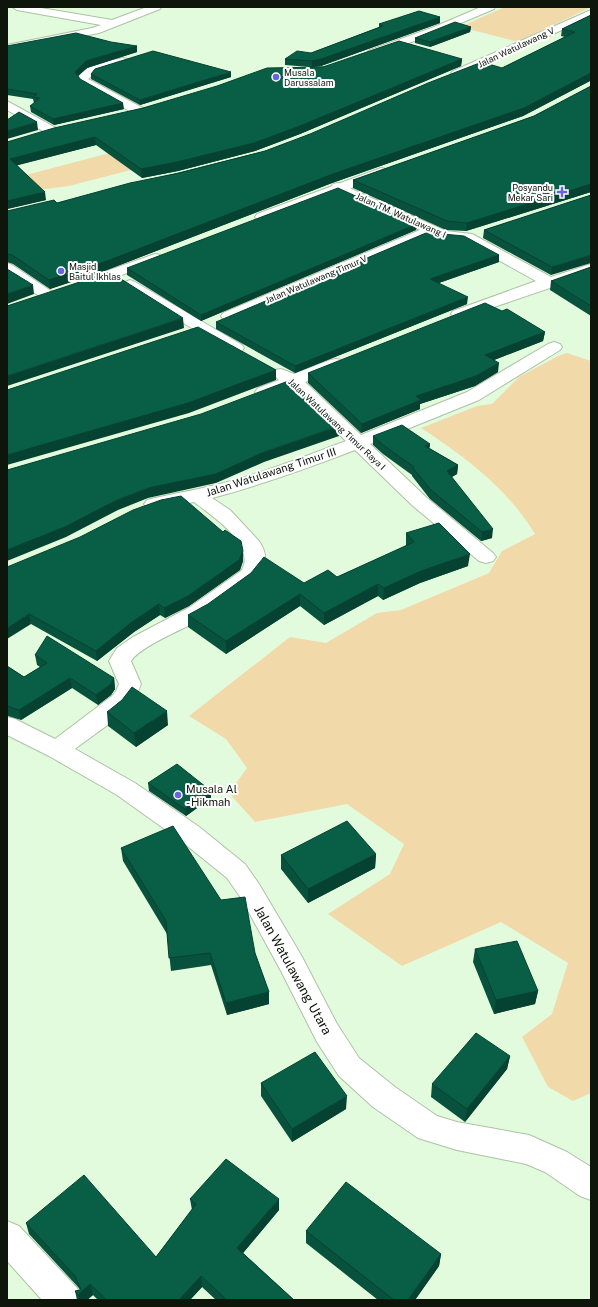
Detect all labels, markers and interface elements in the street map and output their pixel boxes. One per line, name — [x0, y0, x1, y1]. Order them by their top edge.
street label: Jalan Watulawang V — [476, 24, 556, 70]
place label: Musala Darussalam — [284, 67, 334, 88]
marker: Musala Darussalam — [271, 72, 281, 82]
place label: Posyandu Mekar Sari — [508, 182, 553, 203]
marker: Posyandu Mekar Sari — [556, 186, 568, 198]
street label: Jalan TM. Watulawang I — [354, 190, 448, 240]
street label: Jalan Watulawang Timur V — [263, 253, 369, 305]
place label: Masjid Baitul Ikhlas — [69, 261, 121, 282]
marker: Masjid Baitul Ikhlas — [56, 266, 66, 276]
street label: Jalan Watulawang Timur Raya I — [286, 376, 388, 472]
street label: Jalan Watulawang Timur III — [204, 445, 338, 499]
place label: Musala Al - Hikmah — [186, 783, 237, 808]
marker: Musala Al - Hikmah — [173, 790, 183, 800]
street label: Jalan Watulawang Utara — [251, 903, 335, 1037]

